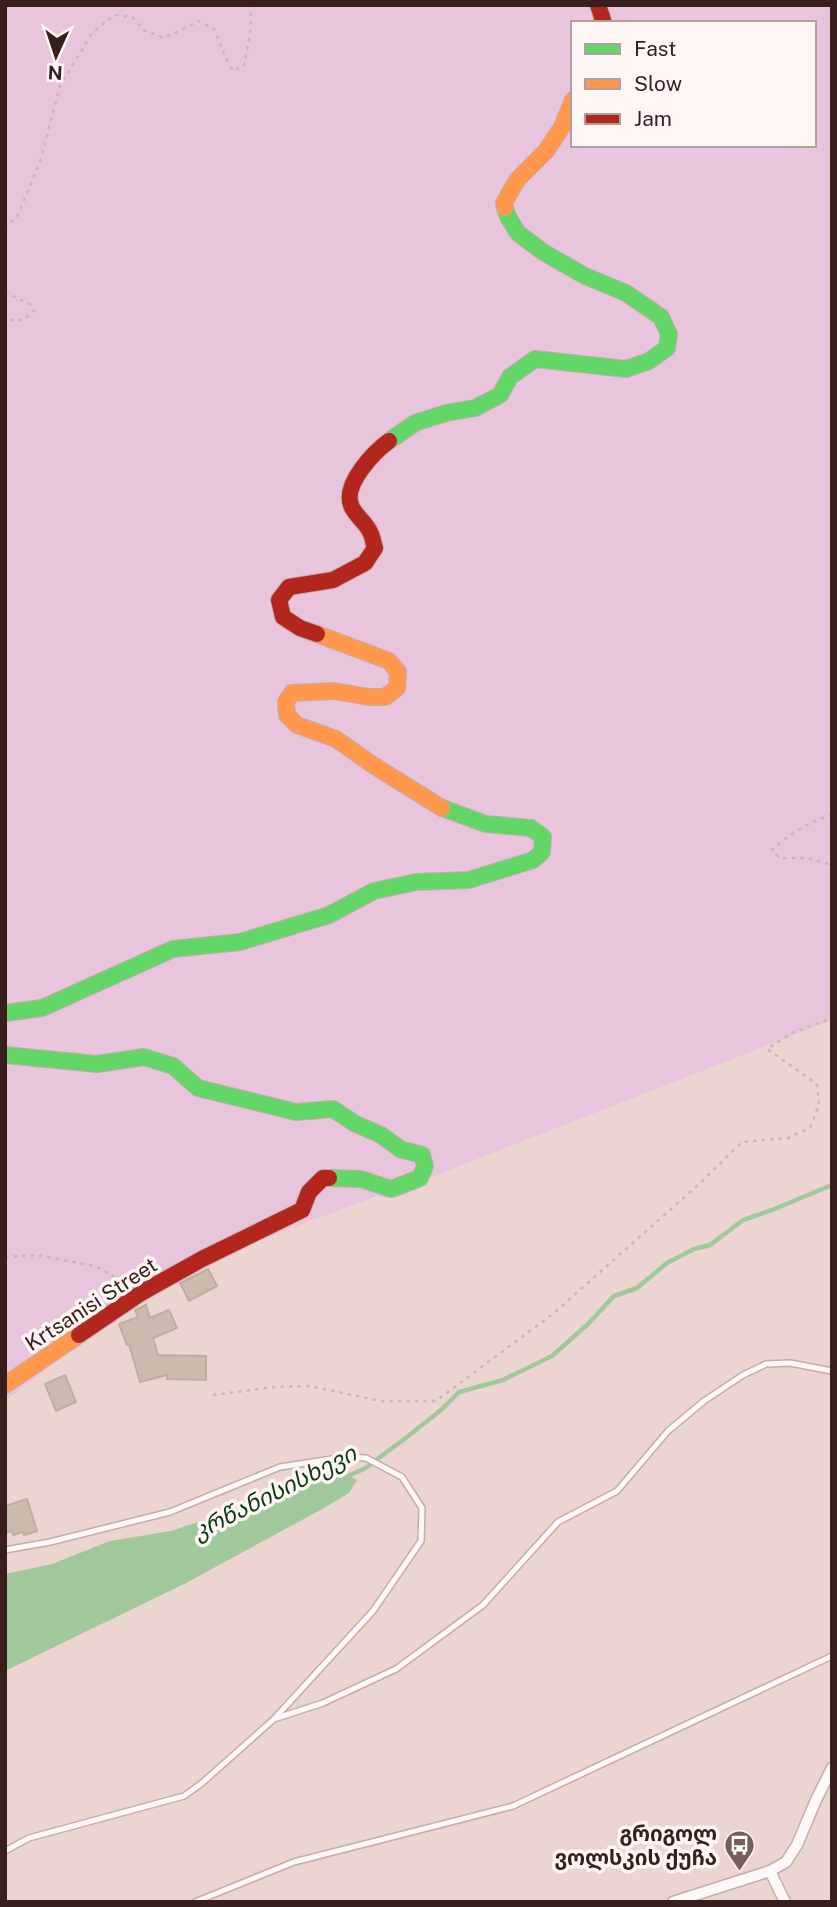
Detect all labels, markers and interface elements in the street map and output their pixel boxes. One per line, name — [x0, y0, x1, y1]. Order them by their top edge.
north arrow — [21, 21, 91, 91]
legend — [571, 21, 816, 147]
text: Fast — [634, 36, 676, 61]
text: N — [47, 62, 63, 84]
text: Slow — [634, 71, 682, 96]
text: Jam — [634, 106, 672, 131]
street label: Krtsanisi Street — [20, 1252, 162, 1356]
water label: კრწანისისხევი — [188, 1439, 361, 1546]
place label: გრიგოლ ვოლსკის ქუჩა — [554, 1821, 717, 1871]
bus stop icon: გრიგოლ ვოლსკის ქუჩა — [723, 1828, 757, 1872]

